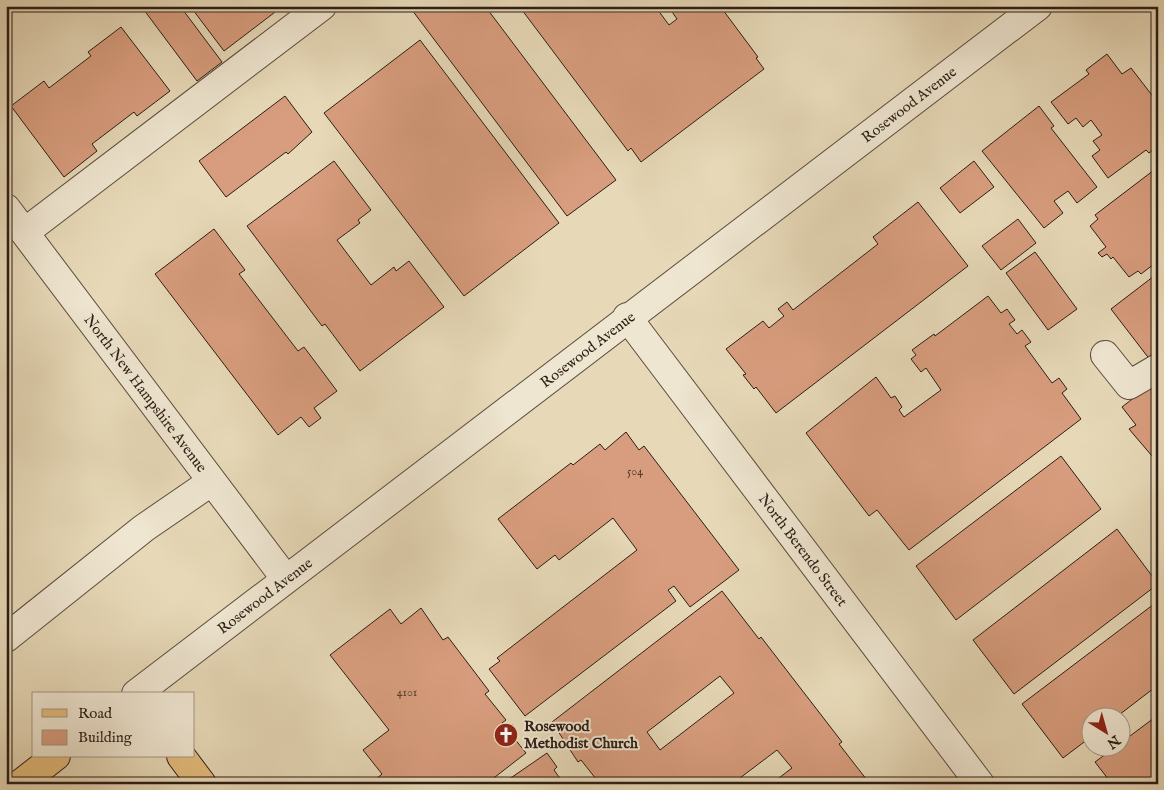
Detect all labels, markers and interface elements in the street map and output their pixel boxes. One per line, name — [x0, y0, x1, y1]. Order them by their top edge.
street label: Rosewood Avenue — [858, 62, 961, 147]
street label: Rosewood Avenue — [537, 308, 639, 392]
street label: North New Hampshire Avenue — [80, 311, 211, 476]
house number: 504 — [627, 464, 643, 479]
street label: North Berendo Street — [754, 490, 851, 610]
street label: Rosewood Avenue — [214, 554, 317, 638]
house number: 4101 — [397, 685, 417, 700]
legend — [32, 692, 195, 758]
text: Road — [78, 704, 113, 723]
north arrow — [1082, 708, 1132, 758]
place label: Rosewood Methodist Church — [524, 717, 639, 753]
church icon: Rosewood Methodist Church — [493, 722, 519, 748]
text: Building — [78, 728, 133, 747]
text: N — [1103, 730, 1124, 752]

